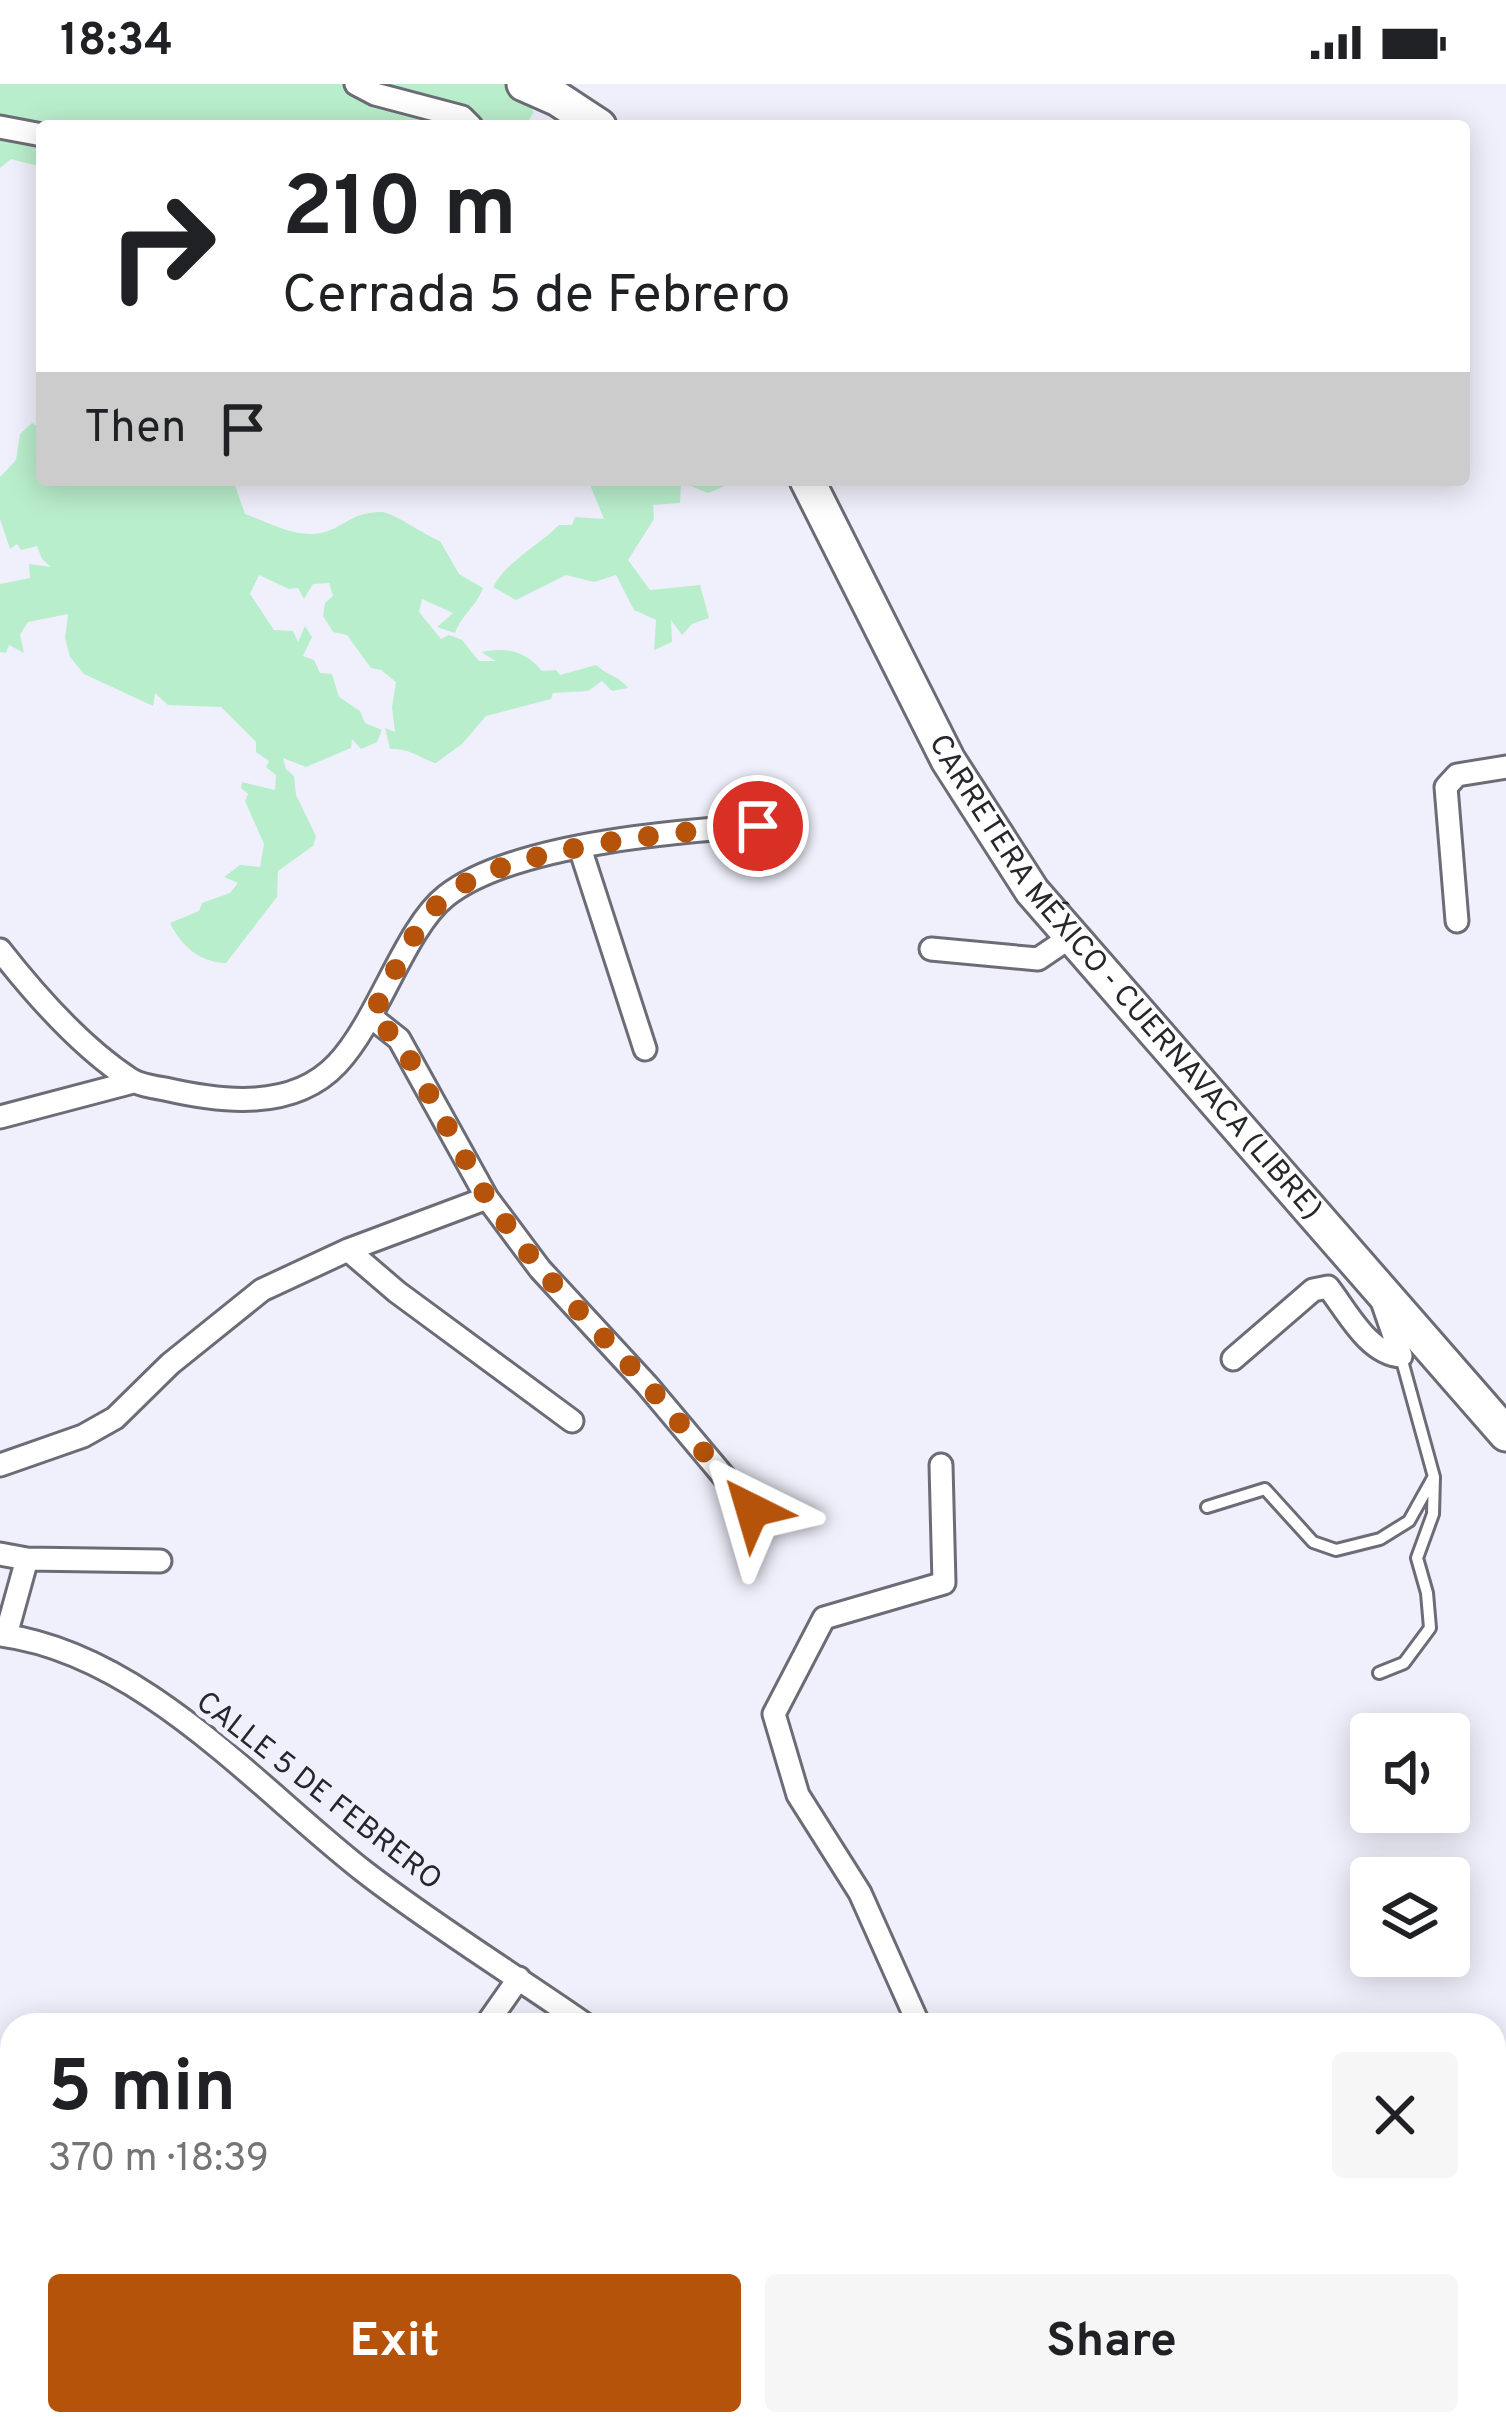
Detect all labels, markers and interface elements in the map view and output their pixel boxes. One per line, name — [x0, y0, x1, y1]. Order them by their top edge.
text: 18:34 — [60, 14, 173, 71]
text: 210 m — [282, 159, 517, 265]
icon: right — [84, 168, 240, 324]
text: Cerrada 5 de Febrero — [282, 263, 791, 332]
icon: arrive — [210, 396, 276, 462]
text: Then — [84, 401, 186, 458]
street label: CARRETERA MÉXICO - CUERNAVACA (LIBRE) — [920, 729, 1329, 1228]
pin — [707, 775, 809, 877]
icon: arrive — [725, 793, 791, 859]
position arrow — [689, 1447, 815, 1573]
street label: CALLE 5 DE FEBRERO — [188, 1684, 448, 1900]
map controls — [1350, 1713, 1470, 1977]
button: sound — [1350, 1713, 1470, 1833]
button: layers — [1350, 1857, 1470, 1977]
text: 5 min — [48, 2045, 236, 2137]
button: close — [1332, 2052, 1458, 2178]
text: 370 m · 18:39 — [48, 2136, 269, 2185]
button: Exit — [48, 2274, 741, 2412]
button: Share — [765, 2274, 1458, 2412]

